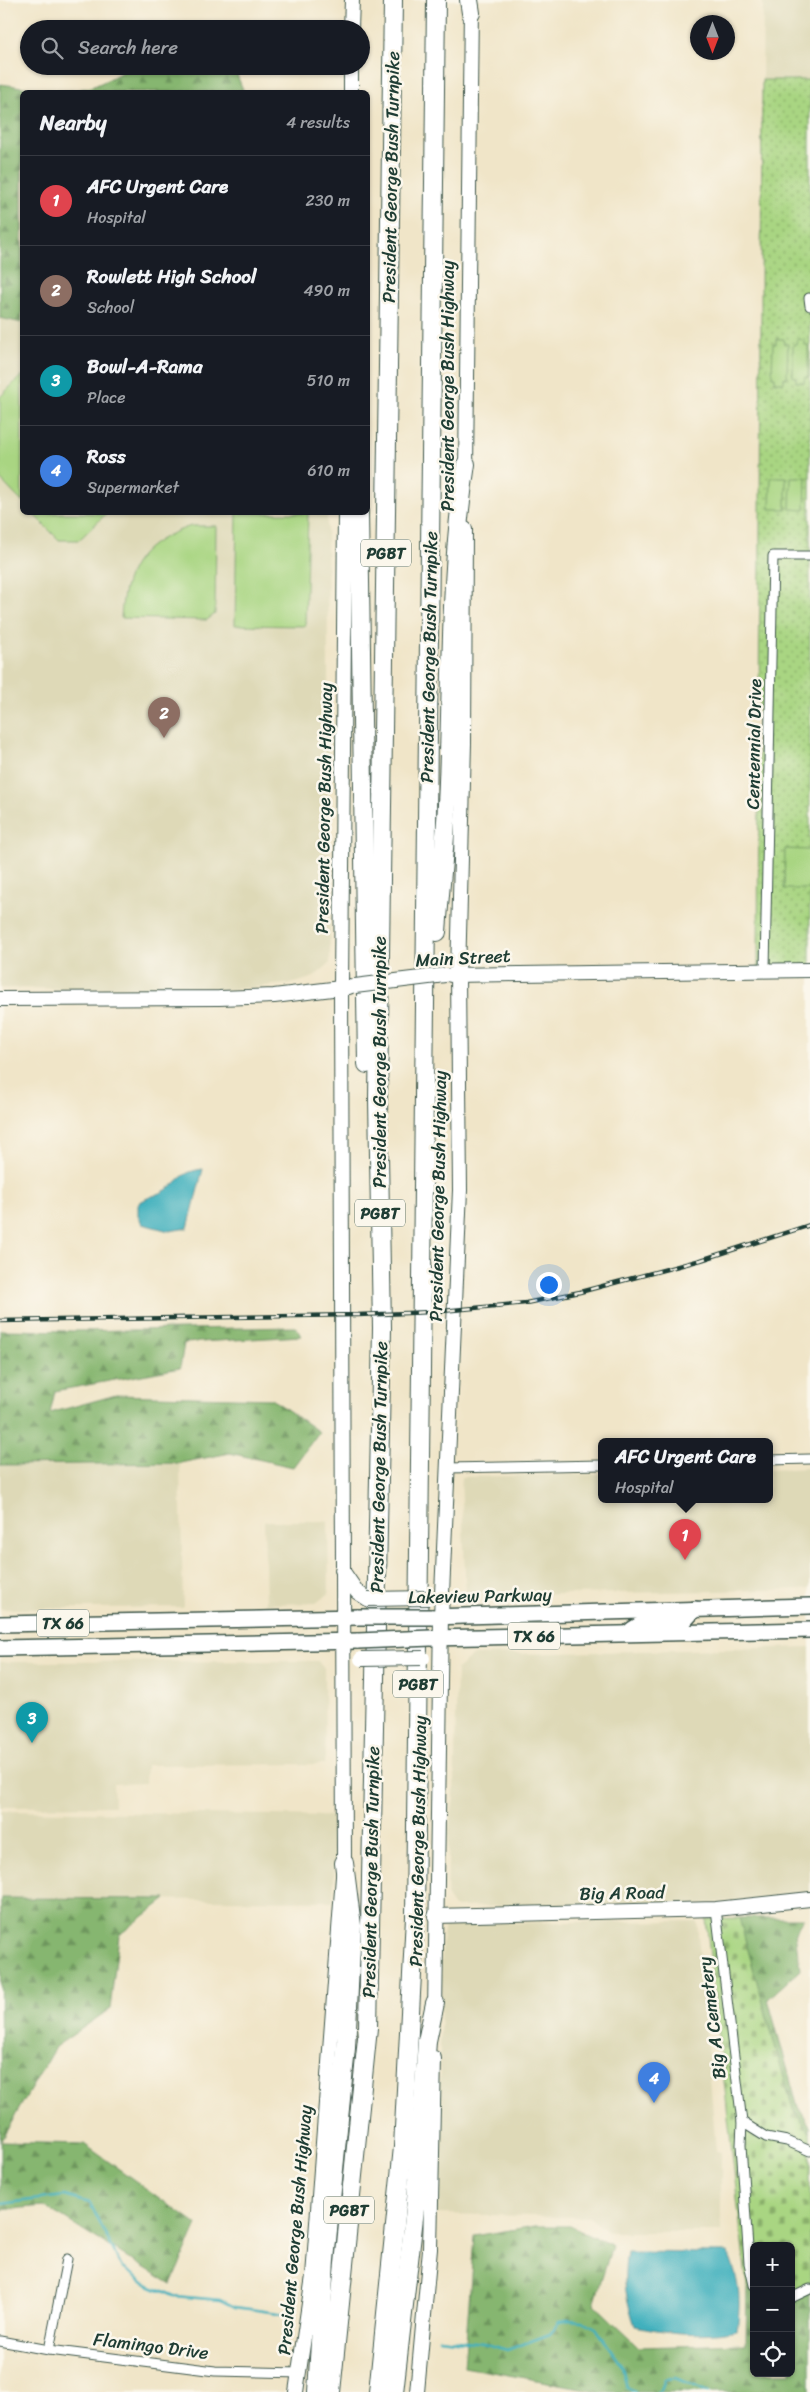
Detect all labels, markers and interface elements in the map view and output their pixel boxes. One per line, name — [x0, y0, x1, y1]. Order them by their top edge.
north arrow — [690, 15, 735, 60]
search box — [20, 20, 370, 75]
text: Search here — [78, 31, 178, 64]
icon: search — [38, 34, 66, 62]
street label: President George Bush Turnpike — [373, 51, 409, 303]
text: Nearby — [40, 104, 106, 142]
text: 4 results — [286, 108, 350, 137]
text: AFC Urgent Care — [87, 170, 228, 203]
text: 1 — [53, 186, 59, 215]
text: 230 m — [305, 186, 350, 215]
text: Hospital — [87, 203, 146, 232]
text: Rowlett High School — [87, 260, 256, 293]
street label: President George Bush Highway — [432, 260, 464, 512]
text: 2 — [51, 276, 61, 305]
text: 490 m — [304, 276, 350, 305]
text: School — [87, 293, 134, 322]
text: Bowl-A-Rama — [87, 350, 202, 383]
text: 3 — [52, 366, 60, 395]
text: 510 m — [307, 366, 350, 395]
text: Place — [87, 383, 126, 412]
text: Ross — [87, 440, 126, 473]
text: 4 — [51, 456, 61, 485]
text: 610 m — [307, 456, 350, 485]
text: Supermarket — [87, 473, 179, 502]
street label: President George Bush Turnpike — [411, 531, 447, 783]
road number: PGBT — [361, 540, 411, 566]
street label: Centennial Drive — [737, 678, 771, 810]
street label: President George Bush Highway — [306, 682, 342, 934]
pin: 2 — [148, 697, 180, 738]
street label: President George Bush Turnpike — [364, 936, 396, 1188]
street label: Main Street — [415, 940, 512, 976]
street label: President George Bush Highway — [420, 1070, 456, 1322]
road number: PGBT — [355, 1200, 405, 1226]
your location — [536, 1272, 562, 1298]
street label: President George Bush Turnpike — [361, 1341, 397, 1593]
popup — [598, 1438, 773, 1503]
text: AFC Urgent Care — [615, 1440, 756, 1473]
text: Hospital — [615, 1473, 674, 1502]
pin: 1 — [669, 1519, 701, 1560]
street label: Lakeview Parkway — [408, 1579, 553, 1613]
road number: TX 66 — [37, 1610, 89, 1636]
road number: TX 66 — [508, 1622, 560, 1650]
road number: PGBT — [393, 1670, 443, 1698]
pin: 3 — [16, 1702, 48, 1743]
street label: President George Bush Highway — [400, 1715, 436, 1967]
street label: President George Bush Turnpike — [353, 1746, 389, 1998]
street label: Big A Road — [579, 1876, 666, 1910]
street label: Big A Cemetery — [689, 1954, 735, 2081]
pin: 4 — [638, 2062, 670, 2103]
street label: President George Bush Highway — [268, 2103, 322, 2356]
road number: PGBT — [324, 2196, 374, 2224]
map controls — [750, 2242, 795, 2377]
button: + — [750, 2242, 795, 2287]
button: − — [750, 2287, 795, 2332]
street label: Flamingo Drive — [91, 2323, 211, 2369]
button: locate — [750, 2332, 795, 2377]

